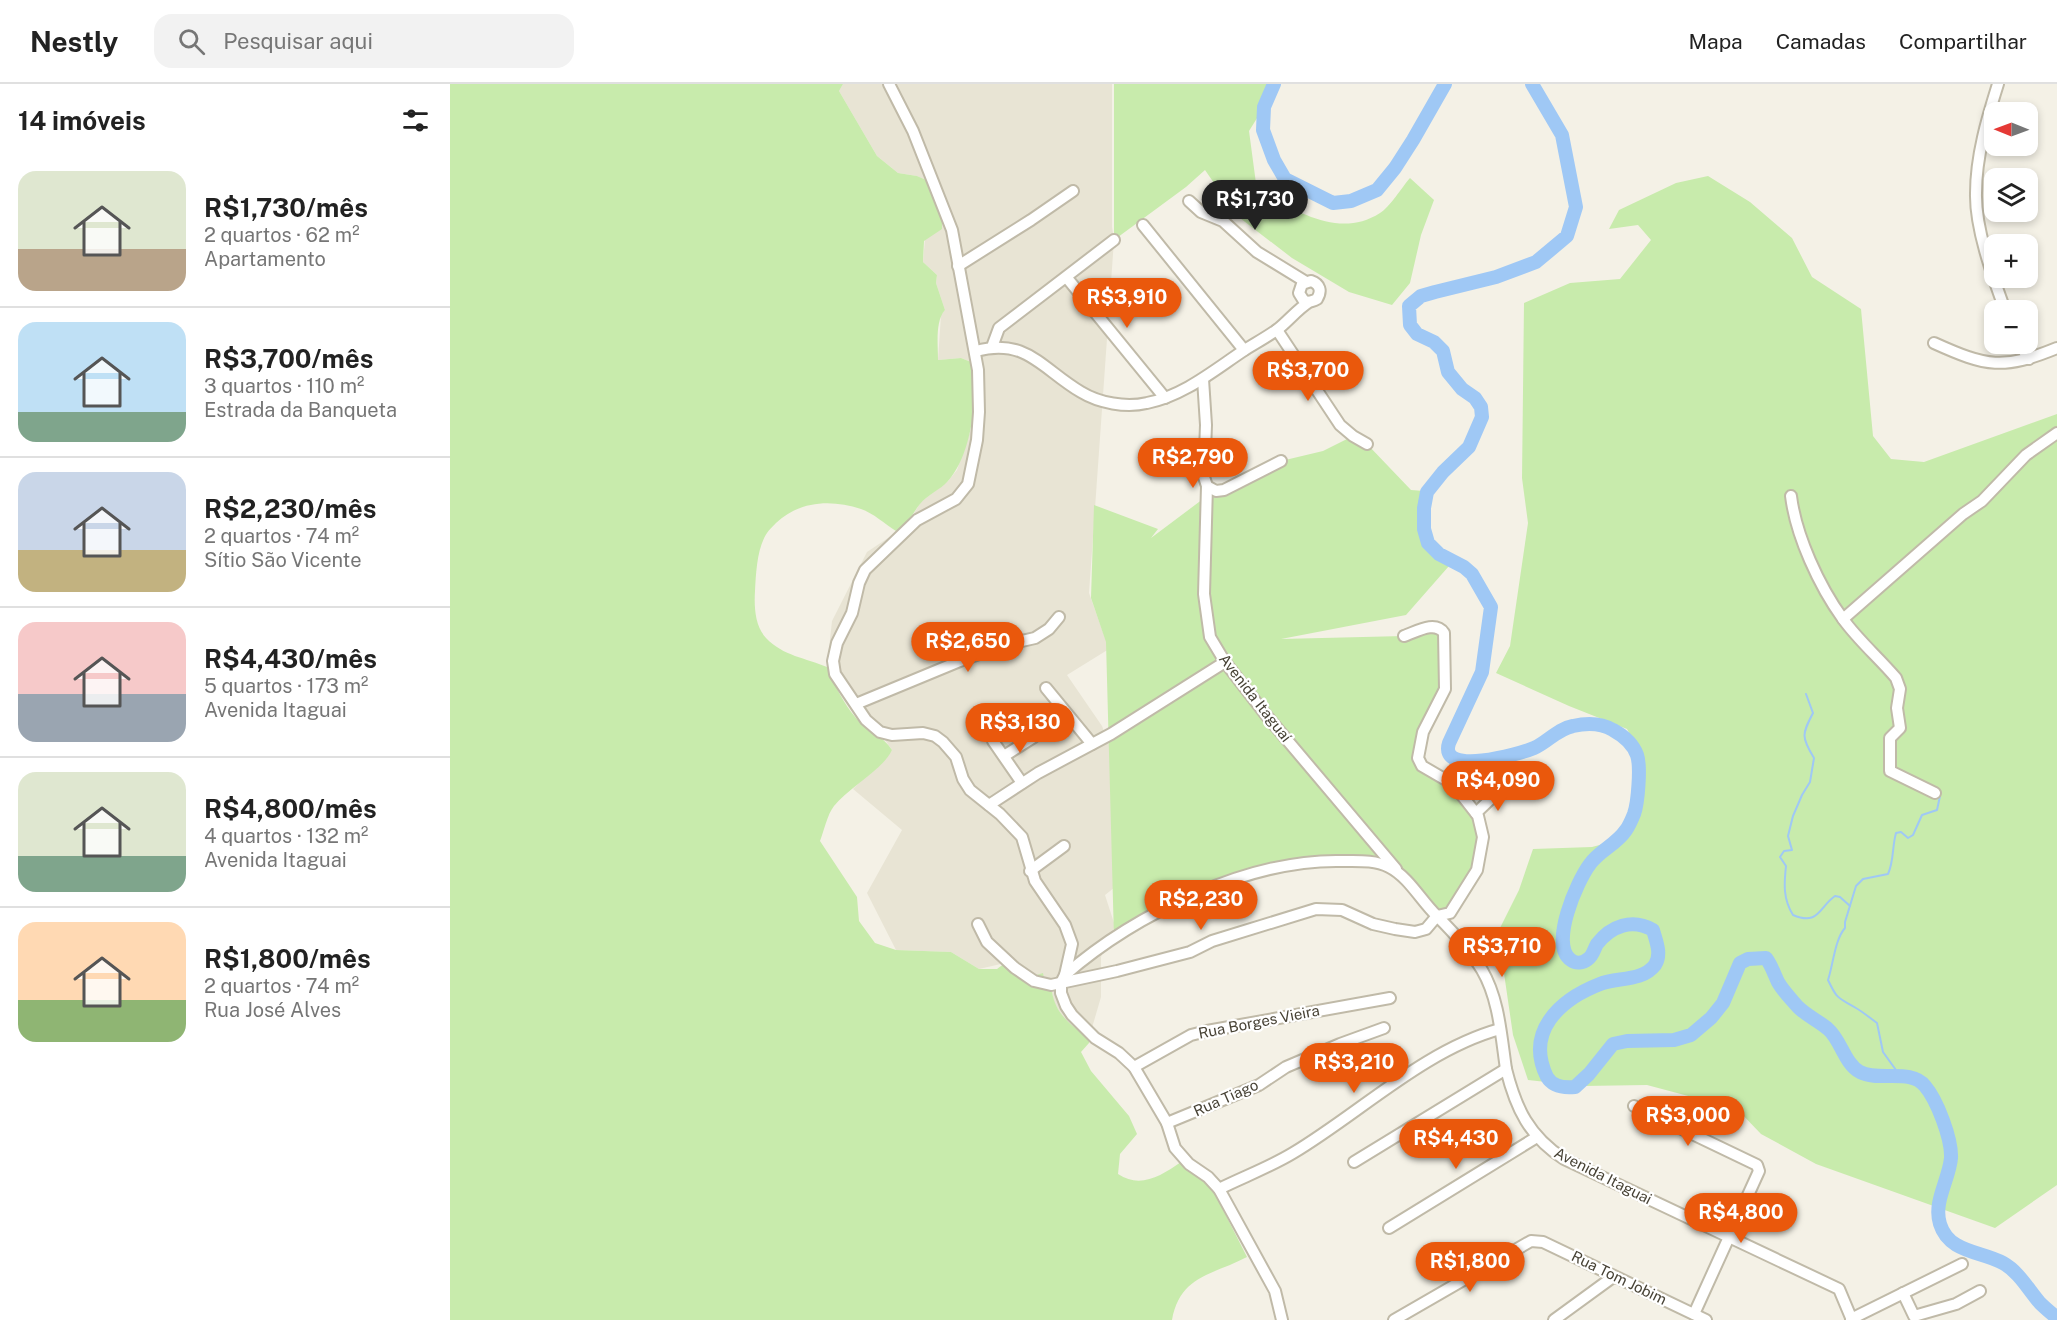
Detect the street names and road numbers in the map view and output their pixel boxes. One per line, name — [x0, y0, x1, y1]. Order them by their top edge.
street label: Avenida Itaguaí — [1216, 650, 1295, 745]
street label: Rua Borges Vieira — [1197, 1001, 1321, 1042]
street label: Rua Tiago — [1191, 1076, 1261, 1119]
street label: Avenida Itaguai — [1552, 1144, 1655, 1207]
street label: Rua Tom Jobim — [1569, 1247, 1670, 1308]

